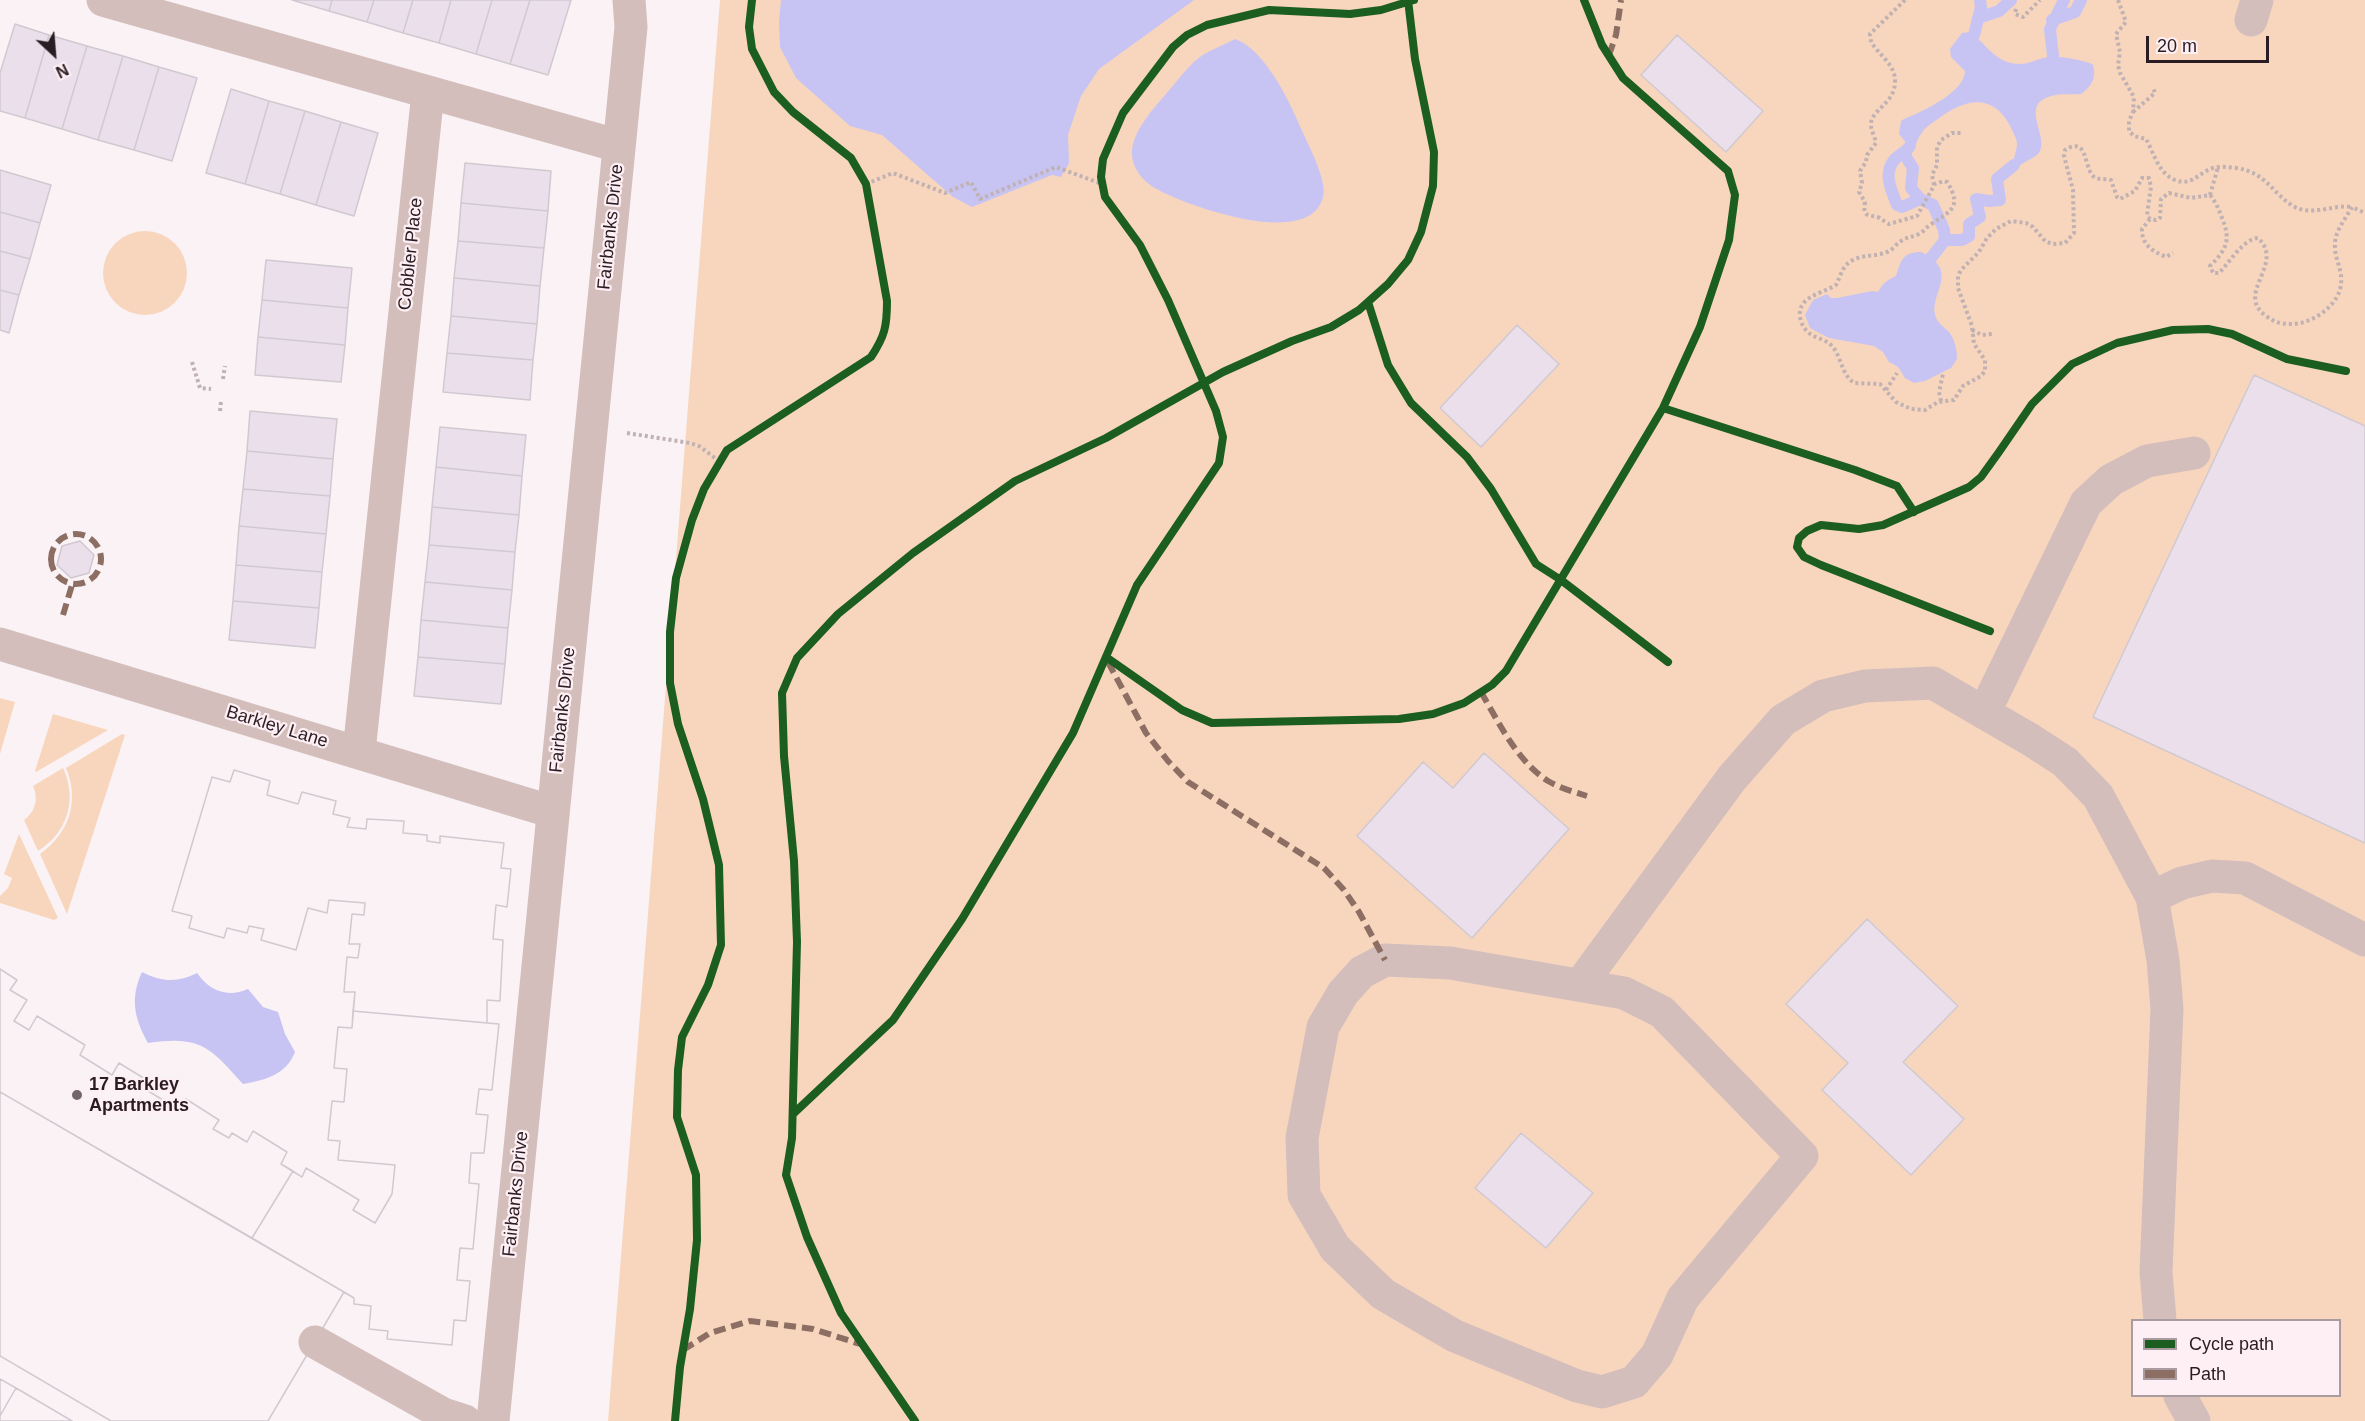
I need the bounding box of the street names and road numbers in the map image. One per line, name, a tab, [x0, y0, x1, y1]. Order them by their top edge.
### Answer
street label: Fairbanks Drive	[594, 163, 628, 291]
street label: Cobbler Place	[394, 197, 428, 311]
street label: Fairbanks Drive	[546, 646, 580, 774]
street label: Barkley Lane	[224, 701, 330, 753]
street label: Fairbanks Drive	[499, 1130, 533, 1258]

